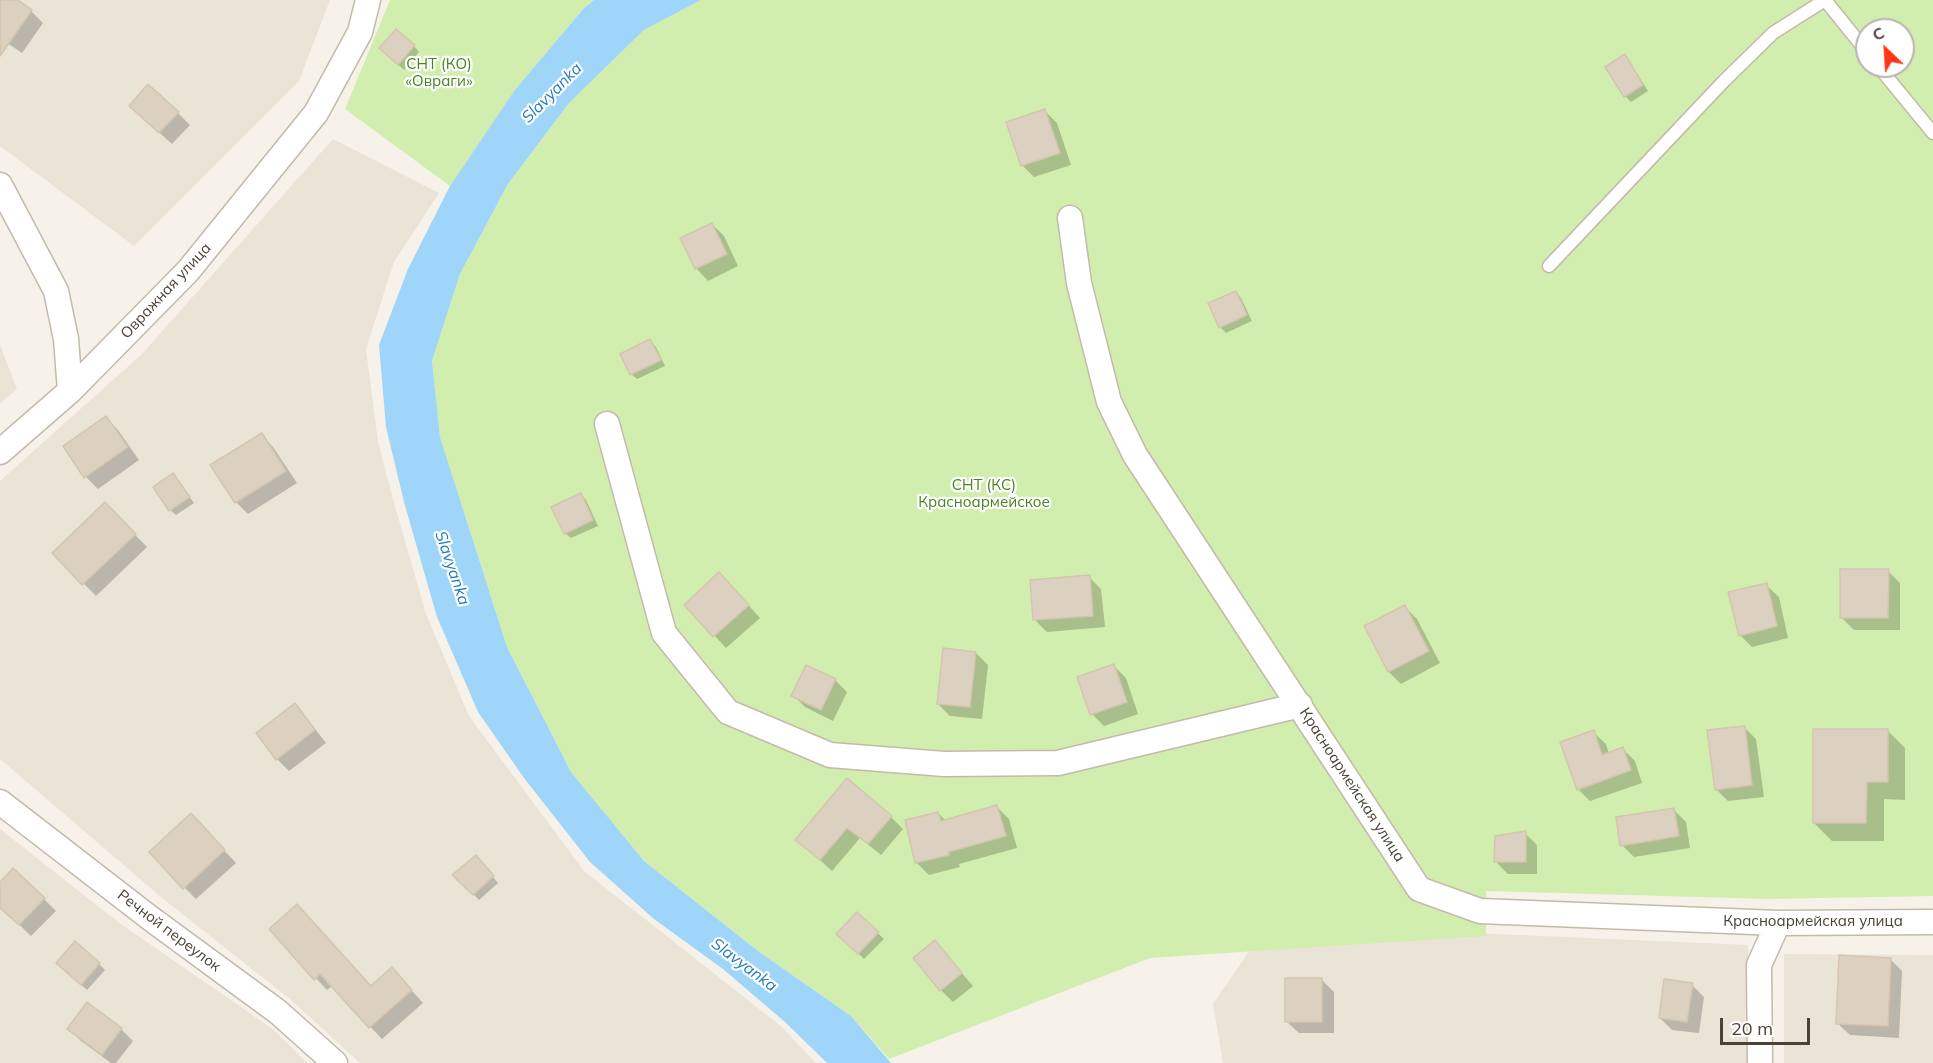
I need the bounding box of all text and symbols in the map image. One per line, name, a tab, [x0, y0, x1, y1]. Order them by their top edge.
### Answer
north arrow	[1855, 18, 1915, 78]
text: С	[1869, 22, 1887, 45]
park label: СНТ (КО) «Овраги»	[405, 55, 473, 90]
water label: Slavyanka	[518, 59, 586, 127]
street label: Овражная улица	[117, 239, 215, 343]
park label: СНТ (КС) Красноармейское	[918, 476, 1050, 511]
water label: Slavyanka	[430, 528, 474, 608]
street label: Красноармейская улица	[1296, 705, 1408, 865]
street label: Речной переулок	[114, 886, 224, 976]
street label: Красноармейская улица	[1723, 912, 1903, 930]
water label: Slavyanka	[707, 934, 781, 996]
scale bar	[1723, 1006, 1813, 1044]
text: 20 m	[1731, 1017, 1773, 1040]

